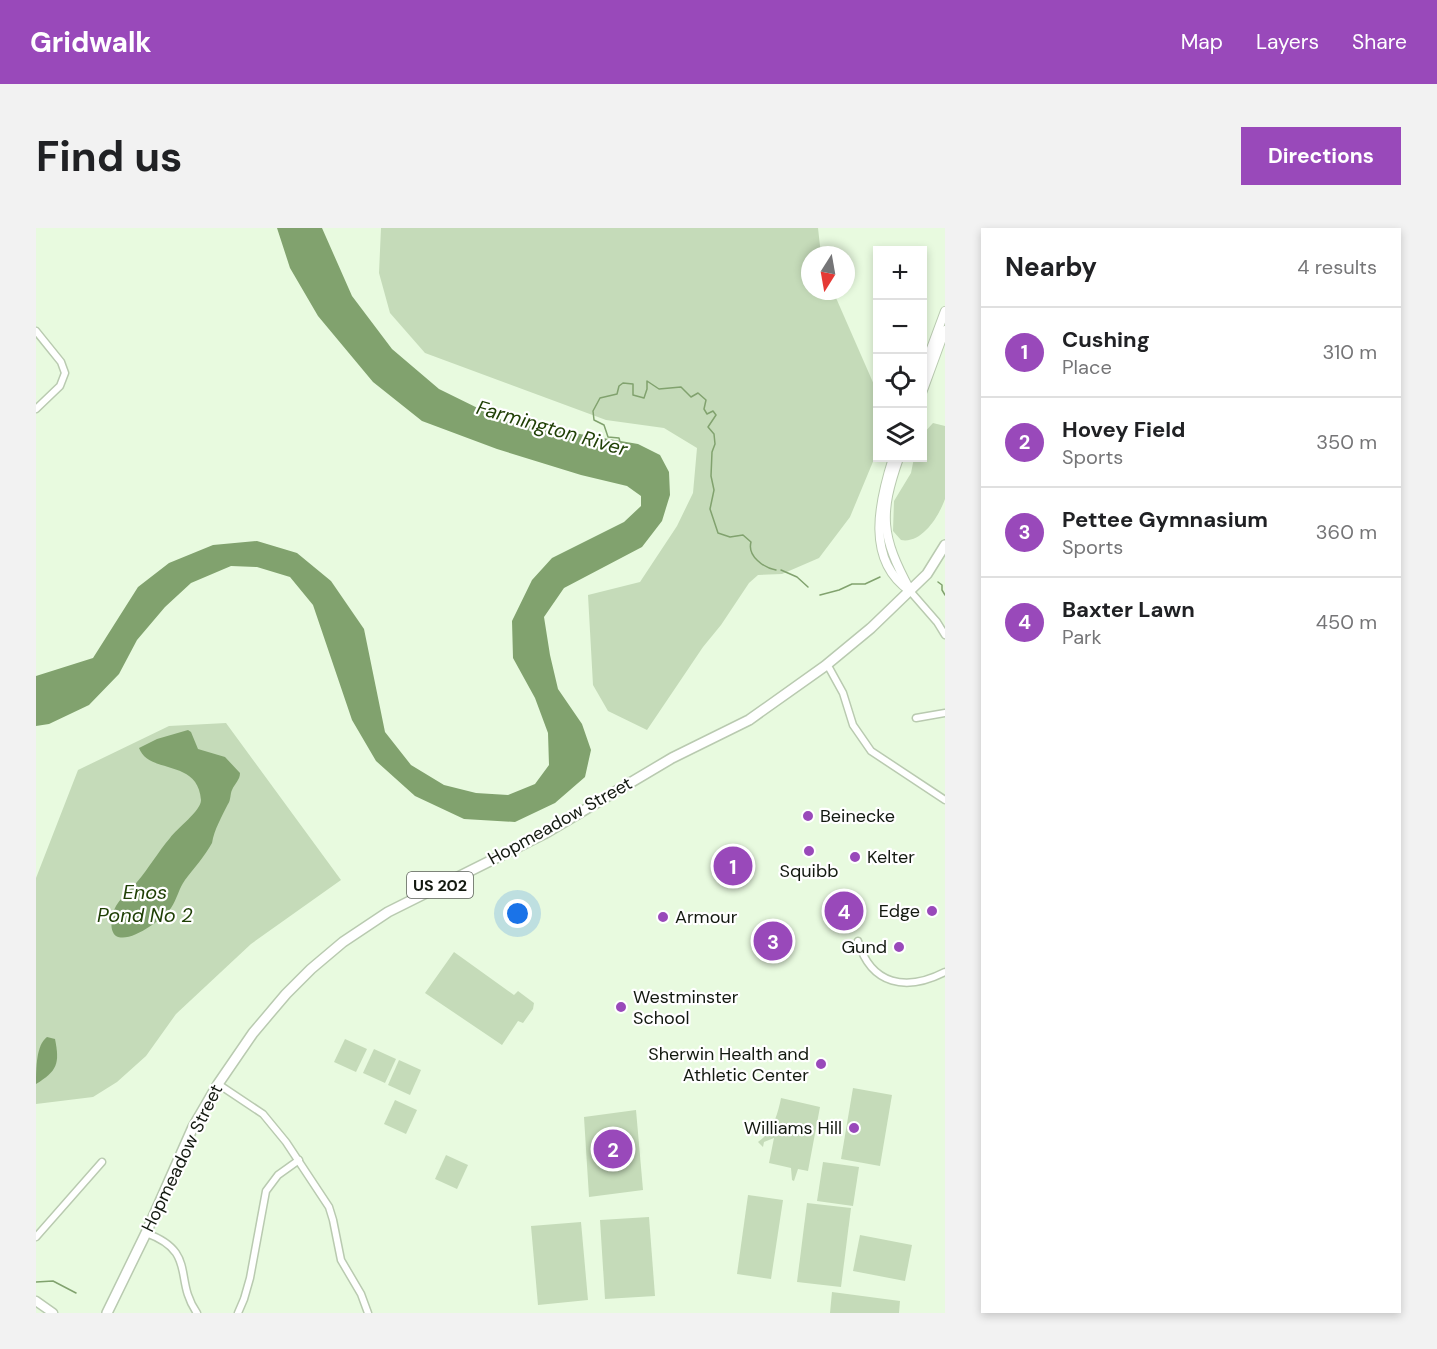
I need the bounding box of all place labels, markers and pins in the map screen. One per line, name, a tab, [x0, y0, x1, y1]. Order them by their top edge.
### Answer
place label: Beinecke	[820, 804, 895, 828]
marker: Beinecke	[801, 809, 815, 823]
pin: 1	[714, 844, 752, 888]
marker: Squibb	[802, 844, 816, 858]
place label: Kelter	[867, 845, 915, 869]
marker: Kelter	[848, 850, 862, 864]
place label: Squibb	[780, 859, 838, 883]
pin: 4	[824, 888, 864, 934]
place label: Edge	[879, 899, 920, 923]
marker: Edge	[925, 904, 939, 918]
place label: Armour	[675, 905, 738, 929]
marker: Armour	[656, 910, 670, 924]
pin: 3	[754, 918, 792, 964]
place label: Gund	[841, 935, 887, 959]
marker: Gund	[892, 940, 906, 954]
place label: Westminster School	[633, 985, 739, 1030]
marker: Westminster School	[614, 1000, 628, 1014]
place label: Sherwin Health and Athletic Center	[648, 1042, 809, 1087]
marker: Sherwin Health and Athletic Center	[814, 1057, 828, 1071]
place label: Williams Hill	[744, 1116, 842, 1140]
marker: Williams Hill	[847, 1121, 861, 1135]
pin: 2	[594, 1126, 632, 1172]

